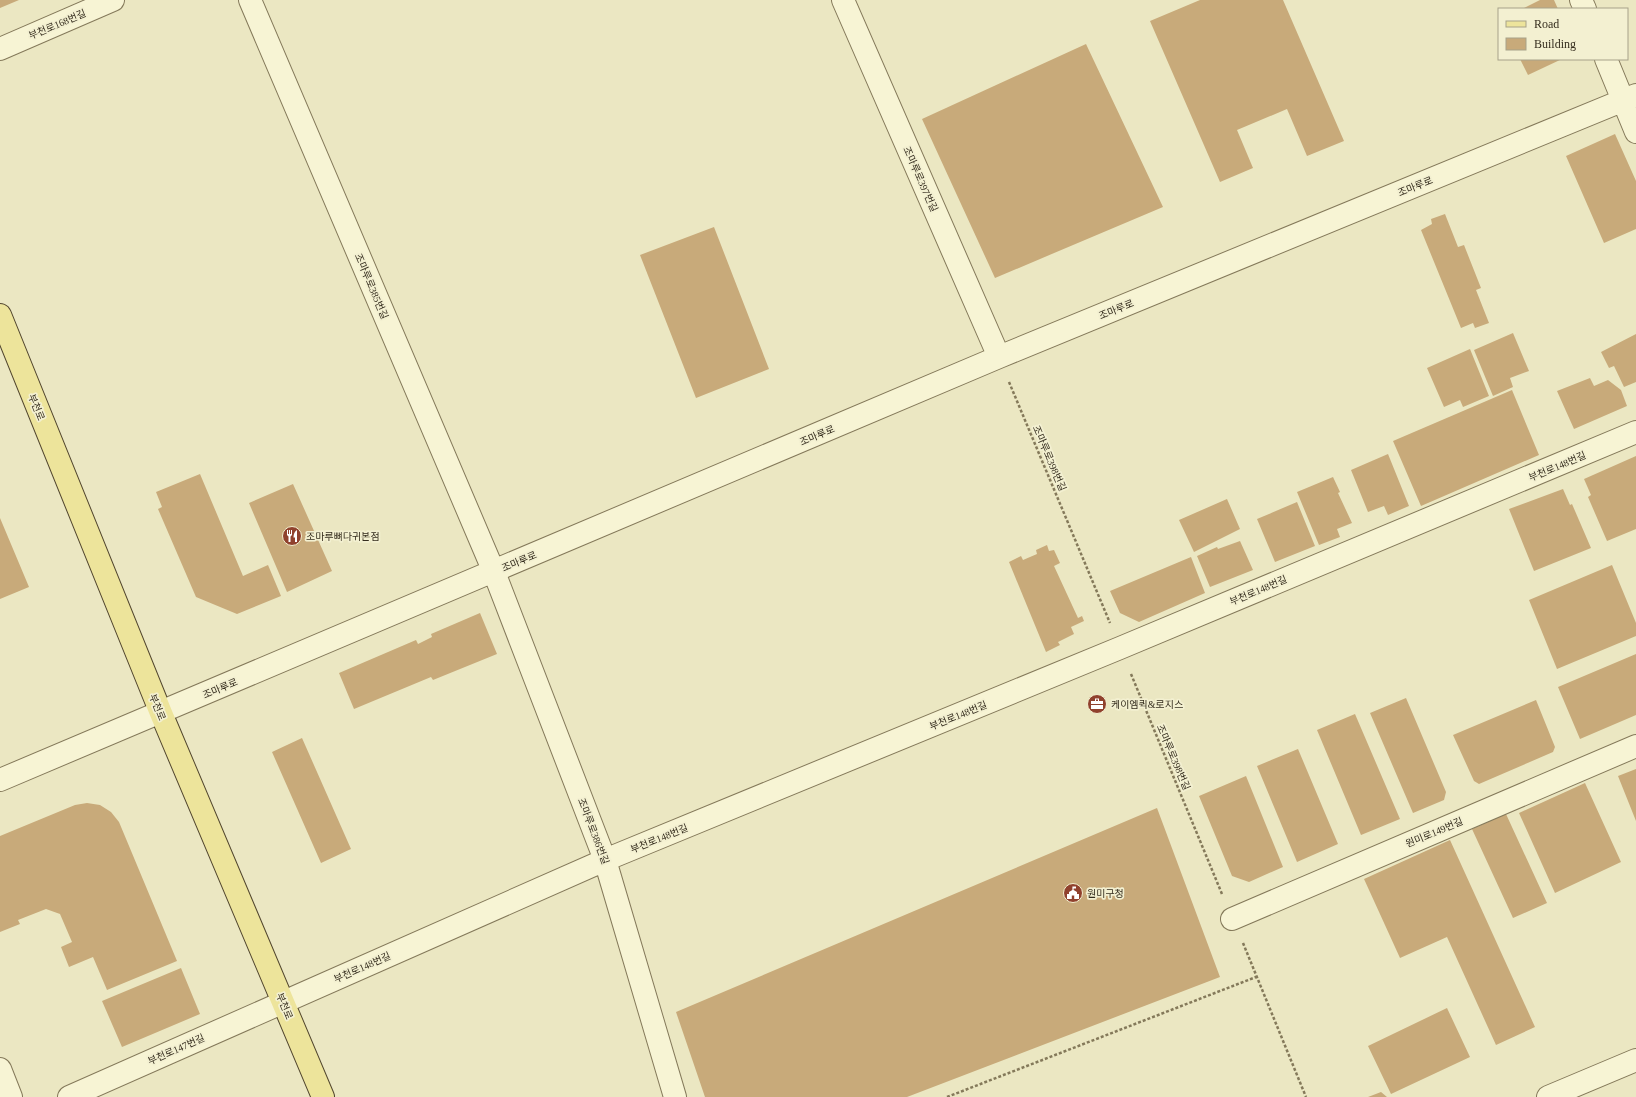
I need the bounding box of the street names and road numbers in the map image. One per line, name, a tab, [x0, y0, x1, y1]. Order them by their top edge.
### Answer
street label: 부천로168번길	[27, 7, 87, 41]
street label: 조마루로397번길	[901, 145, 940, 214]
street label: 조마루로	[1396, 174, 1434, 198]
street label: 조마루로385번길	[353, 252, 390, 321]
street label: 조마루로	[1097, 297, 1135, 321]
street label: 부천로	[26, 392, 47, 422]
street label: 조마루로	[798, 423, 836, 448]
street label: 조마루로398번길	[1031, 424, 1068, 493]
street label: 부천로148번길	[1527, 449, 1587, 483]
street label: 조마루로	[500, 549, 538, 574]
street label: 부천로148번길	[1228, 573, 1288, 607]
street label: 조마루로	[201, 676, 239, 701]
street label: 부천로	[147, 692, 168, 722]
street label: 부천로148번길	[928, 699, 989, 732]
street label: 조마루로398번길	[1155, 723, 1192, 792]
street label: 조마루로386번길	[576, 796, 611, 866]
street label: 원미로149번길	[1404, 815, 1464, 849]
street label: 부천로148번길	[629, 822, 690, 855]
street label: 부천로148번길	[332, 950, 392, 985]
street label: 부천로	[274, 991, 295, 1021]
street label: 부천로147번길	[146, 1032, 206, 1067]

